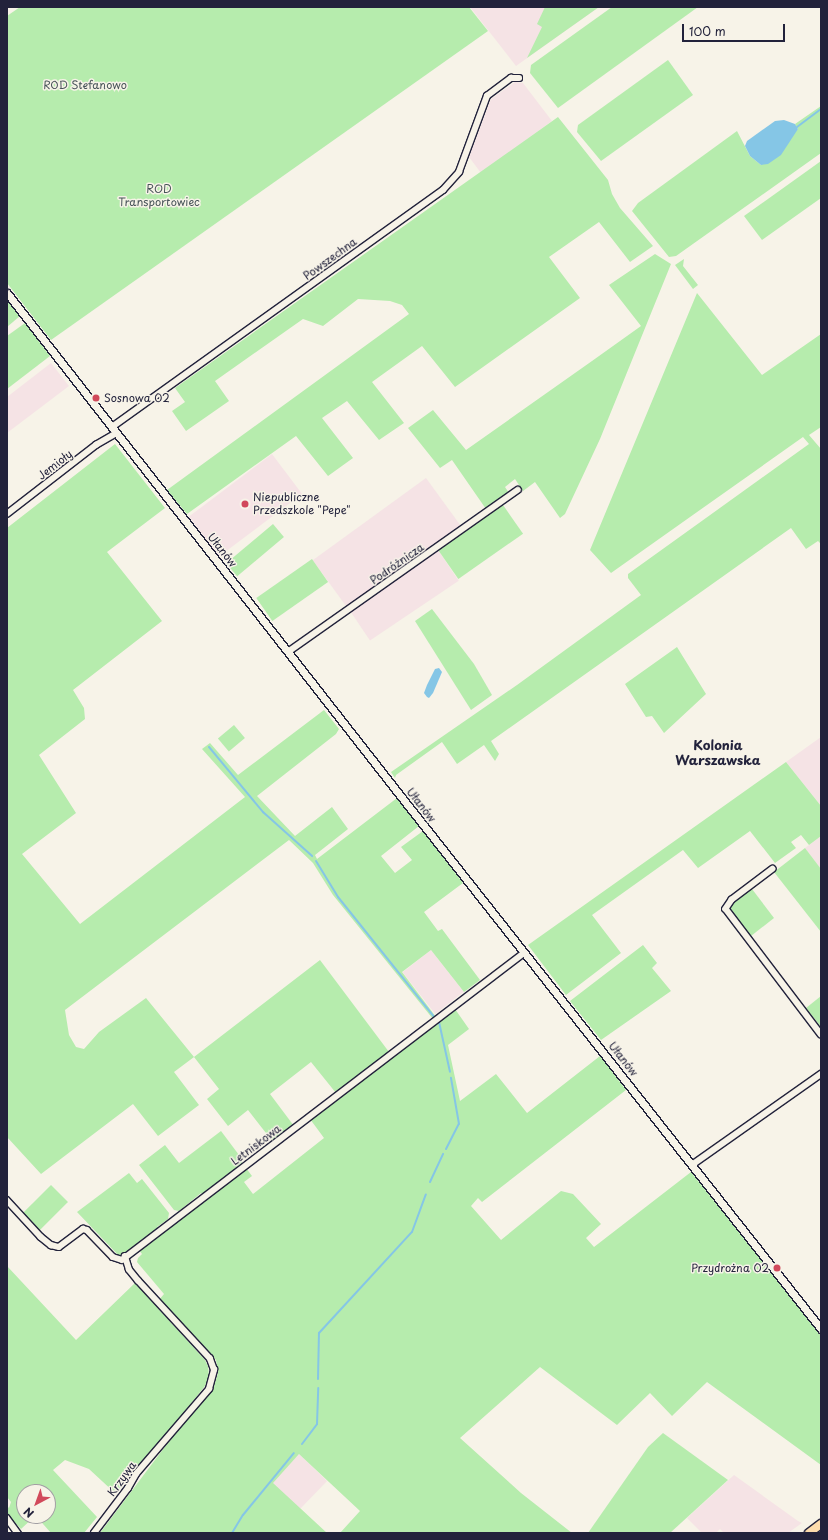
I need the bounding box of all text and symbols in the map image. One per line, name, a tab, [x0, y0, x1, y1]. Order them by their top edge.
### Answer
scale bar	[684, 16, 787, 42]
text: 100 m	[689, 22, 726, 40]
park label: ROD Stefanowo	[43, 78, 127, 92]
park label: ROD Transportowiec	[118, 183, 200, 209]
street label: Powszechna	[301, 235, 359, 283]
place label: Sosnowa 02	[104, 391, 169, 405]
marker: Sosnowa 02	[91, 393, 101, 403]
street label: Jemioły	[35, 447, 75, 483]
place label: Niepubliczne Przedszkole "Pepe"	[253, 491, 351, 517]
marker: Niepubliczne Przedszkole "Pepe"	[240, 499, 250, 509]
street label: Ułanów	[205, 530, 239, 570]
street label: Podróżnicza	[368, 541, 426, 587]
district label: Kolonia Warszawska	[675, 738, 761, 769]
street label: Ułanów	[404, 785, 438, 825]
street label: Ułanów	[606, 1039, 640, 1079]
street label: Letniskowa	[229, 1122, 283, 1168]
place label: Przydrożna 02	[691, 1261, 769, 1275]
marker: Przydrożna 02	[772, 1263, 782, 1273]
street label: Krzywa	[105, 1459, 139, 1499]
north arrow	[16, 1484, 56, 1524]
text: N	[20, 1503, 37, 1522]

